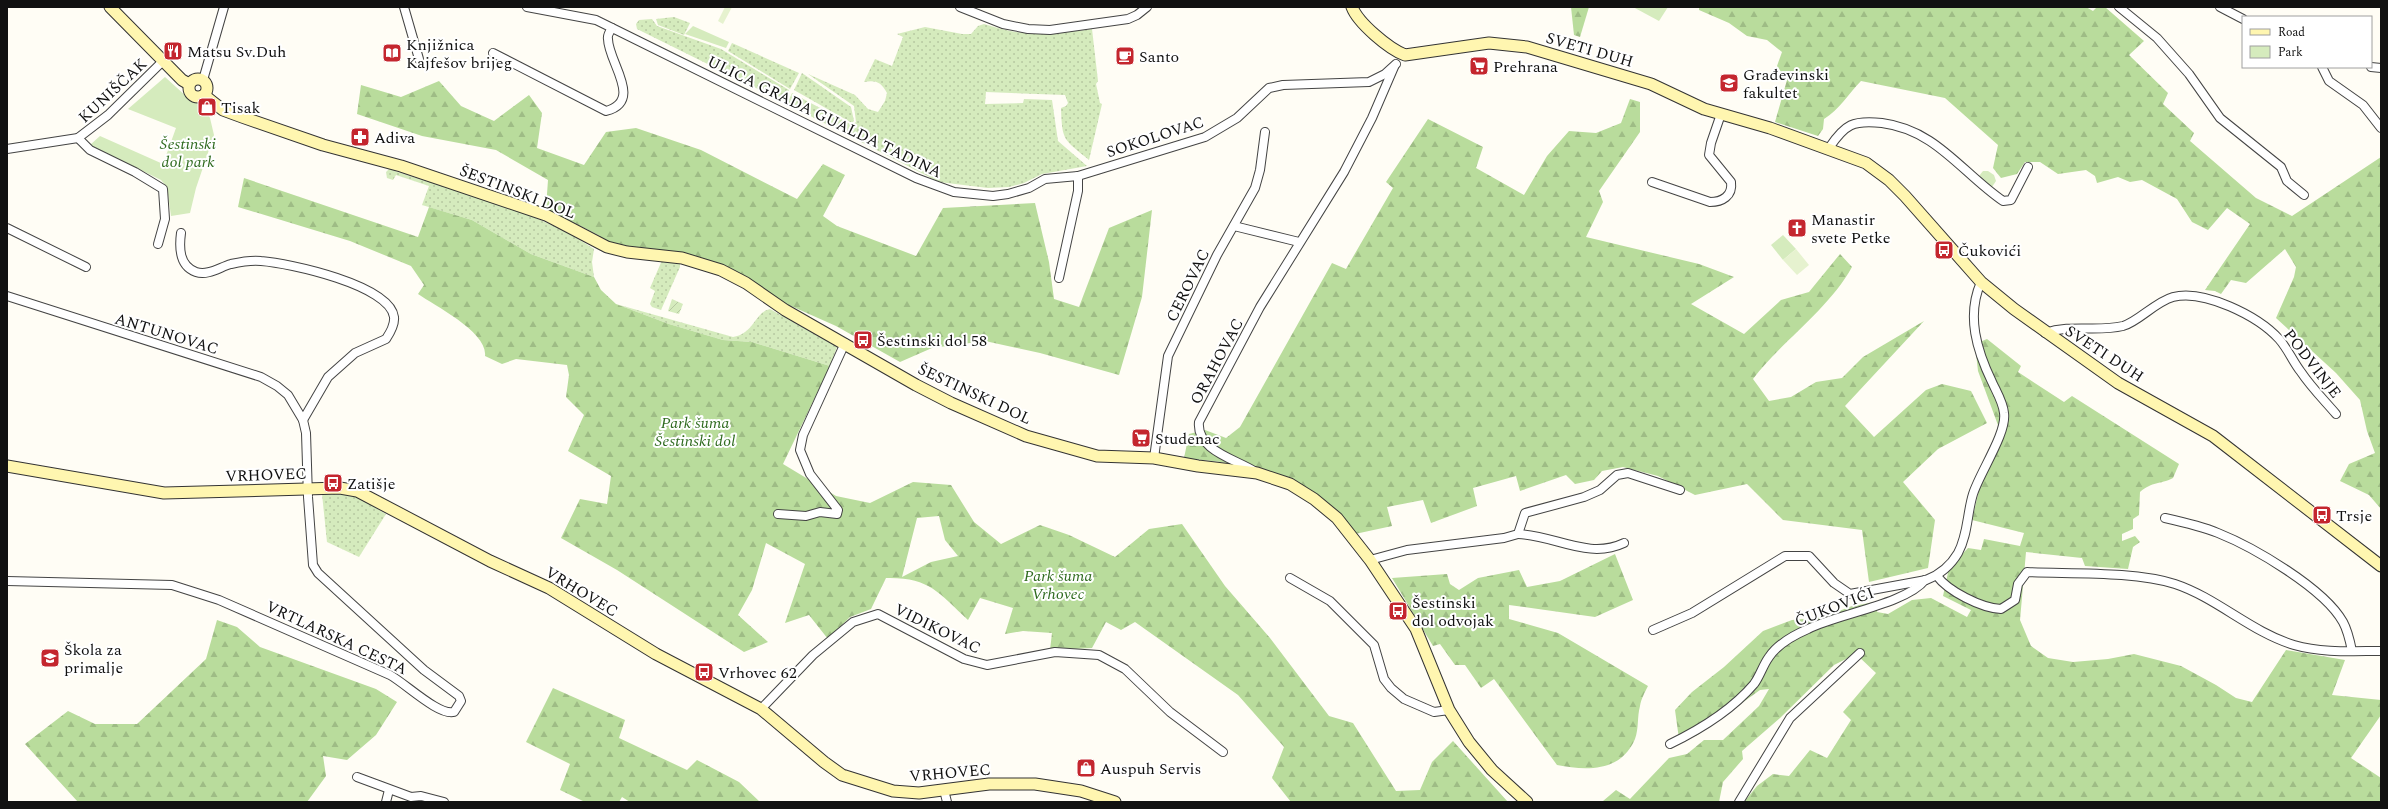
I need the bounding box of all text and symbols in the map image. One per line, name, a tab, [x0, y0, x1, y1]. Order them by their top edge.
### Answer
legend	[2242, 16, 2372, 68]
text: Road	[2278, 23, 2305, 42]
street label: SVETI DUH	[1543, 26, 1636, 74]
place label: Knjižnica Kajfešov brijeg	[406, 33, 512, 75]
restaurant icon: Matsu Sv.Duh	[162, 40, 184, 62]
place label: Matsu Sv.Duh	[187, 40, 286, 64]
library icon: Knjižnica Kajfešov brijeg	[381, 42, 403, 64]
text: Park	[2278, 43, 2303, 62]
cafe icon: Santo	[1114, 45, 1136, 67]
place label: Santo	[1139, 45, 1179, 69]
street label: ULICA GRADA GUALDA TADINA	[703, 49, 946, 184]
street label: KUNIŠČAK	[73, 52, 153, 129]
supermarket icon: Prehrana	[1468, 55, 1490, 77]
place label: Prehrana	[1493, 55, 1558, 79]
place label: Građevinski fakultet	[1743, 63, 1829, 105]
school or university icon: Građevinski fakultet	[1718, 72, 1740, 94]
shop icon: Tisak	[196, 96, 218, 118]
place label: Tisak	[221, 96, 260, 120]
street label: SOKOLOVAC	[1103, 110, 1207, 164]
pharmacy icon: Adiva	[349, 126, 371, 148]
place label: Adiva	[374, 126, 415, 150]
park label: Šestinski dol park	[160, 132, 217, 174]
street label: ŠESTINSKI DOL	[456, 159, 579, 225]
place label: Manastir svete Petke	[1811, 208, 1890, 250]
church icon: Manastir svete Petke	[1786, 217, 1808, 239]
bus stop icon: Čukovići	[1933, 239, 1955, 261]
place label: Čukovići	[1958, 239, 2021, 263]
street label: CEROVAC	[1160, 245, 1216, 326]
street label: ANTUNOVAC	[112, 307, 222, 361]
street label: ORAHOVAC	[1184, 314, 1250, 409]
street label: SVETI DUH	[2060, 319, 2149, 388]
street label: PODVINJE	[2277, 324, 2347, 403]
bus stop icon: Šestinski dol 58	[852, 329, 874, 351]
place label: Šestinski dol 58	[877, 329, 987, 353]
street label: ŠESTINSKI DOL	[914, 357, 1035, 431]
park label: Park šuma Šestinski dol	[655, 411, 735, 453]
supermarket icon: Studenac	[1130, 427, 1152, 449]
place label: Studenac	[1155, 427, 1220, 451]
street label: VRHOVEC	[225, 462, 307, 488]
bus stop icon: Zatišje	[322, 472, 344, 494]
place label: Zatišje	[347, 472, 396, 496]
bus stop icon: Trsje	[2311, 504, 2333, 526]
place label: Trsje	[2336, 504, 2372, 528]
street label: VRHOVEC	[540, 561, 623, 623]
park label: Park šuma Vrhovec	[1024, 564, 1092, 606]
street label: ČUKOVIĆI	[1791, 581, 1878, 633]
place label: Šestinski dol odvojak	[1412, 591, 1494, 633]
street label: VRTLARSKA CESTA	[262, 595, 411, 681]
street label: VIDIKOVAC	[890, 598, 985, 660]
bus stop icon: Šestinski dol odvojak	[1387, 600, 1409, 622]
place label: Škola za primalje	[64, 638, 123, 680]
school or university icon: Škola za primalje	[39, 647, 61, 669]
bus stop icon: Vrhovec 62	[693, 661, 715, 683]
place label: Vrhovec 62	[718, 661, 797, 685]
street label: VRHOVEC	[908, 757, 992, 789]
shop icon: Auspuh Servis	[1075, 757, 1097, 779]
place label: Auspuh Servis	[1100, 757, 1201, 781]

